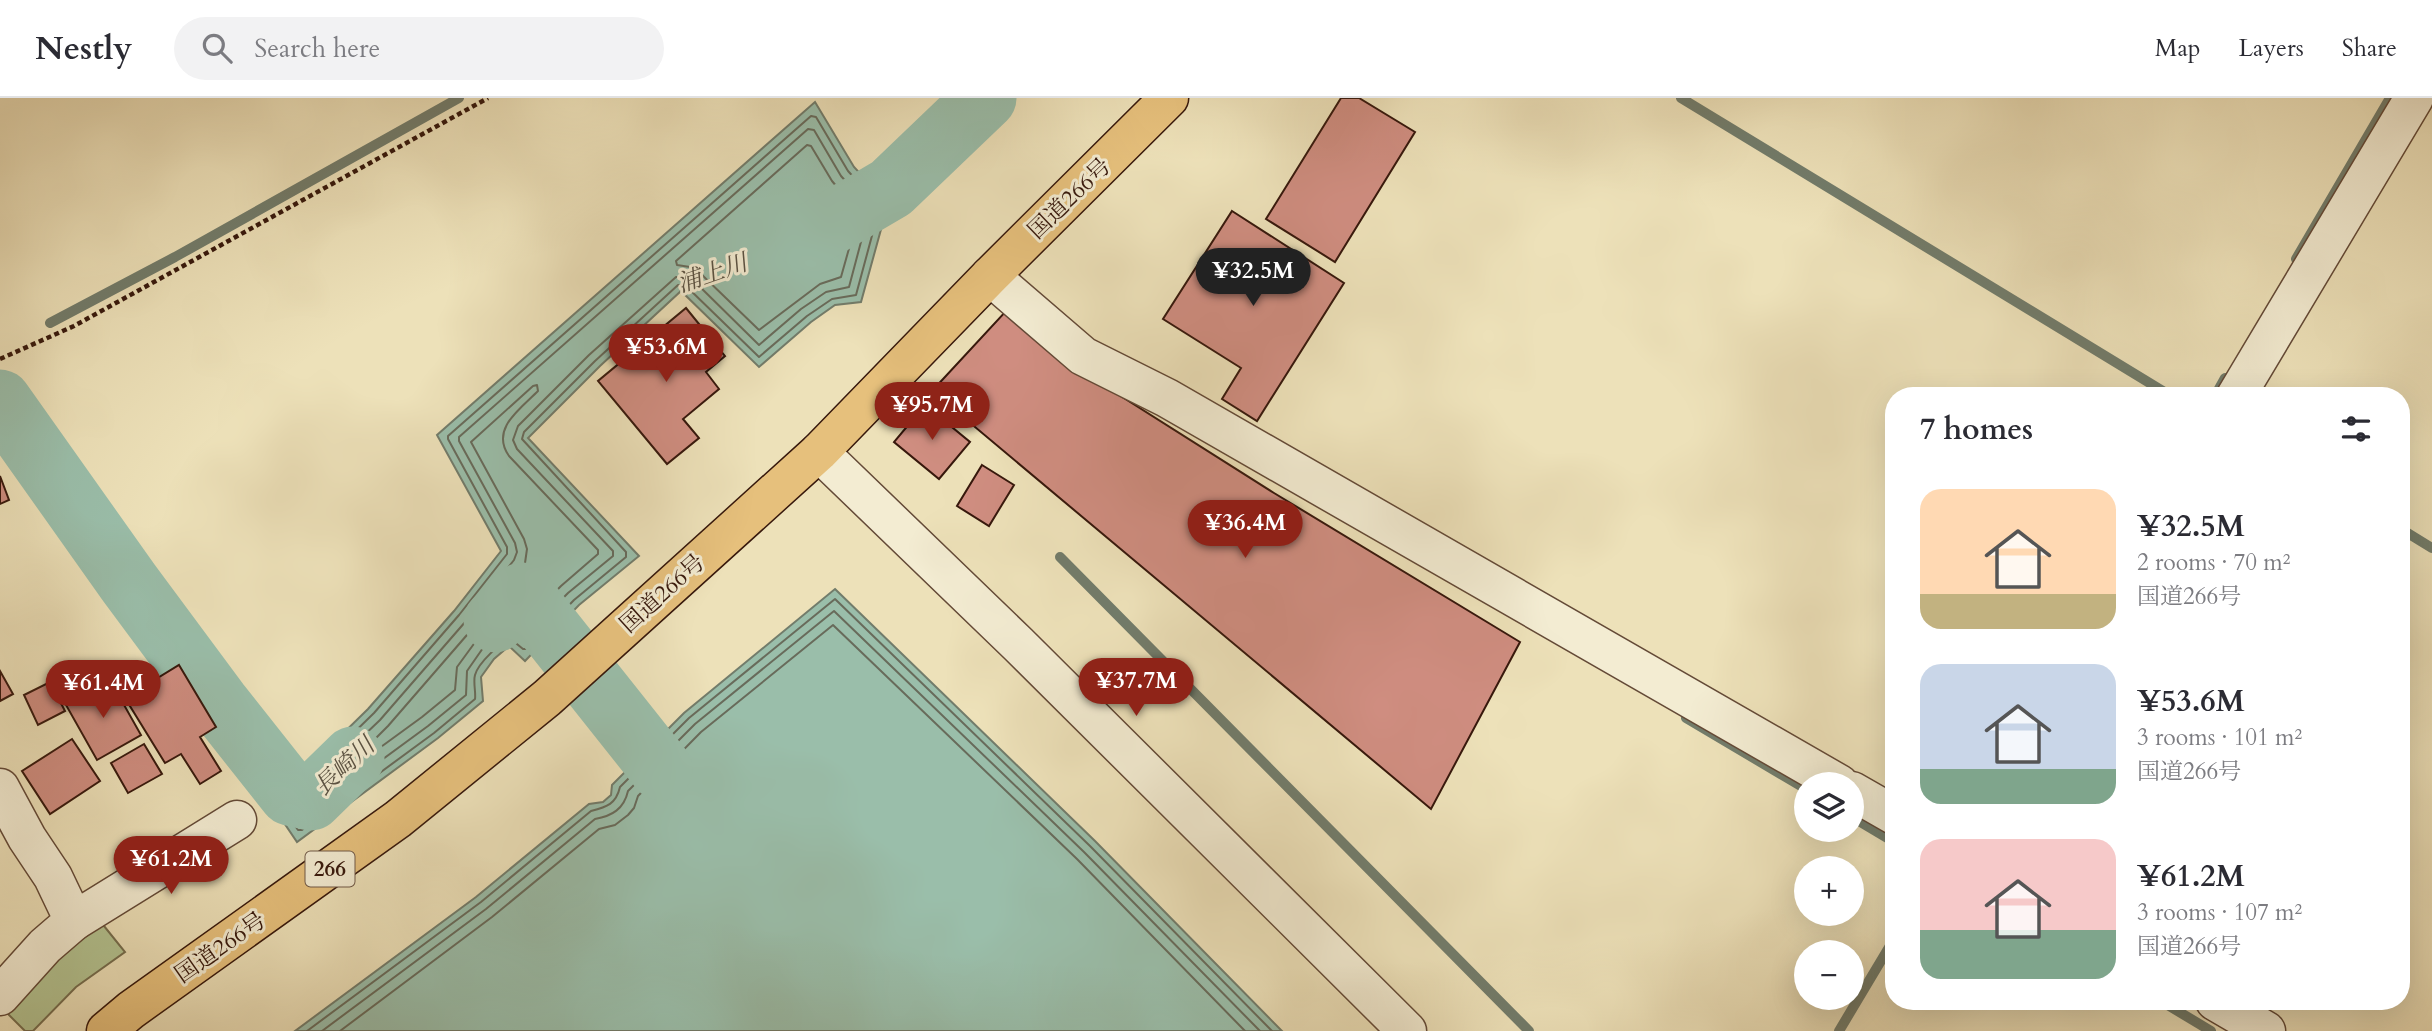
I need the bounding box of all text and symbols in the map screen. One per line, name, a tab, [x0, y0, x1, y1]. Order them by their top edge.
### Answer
search box	[174, 17, 664, 80]
text: Nestly	[35, 26, 132, 71]
icon: search	[198, 29, 236, 67]
text: Search here	[254, 31, 380, 66]
text: Map	[2155, 32, 2201, 65]
text: Layers	[2239, 32, 2304, 65]
text: Share	[2342, 32, 2397, 65]
street label: 国道266号	[1021, 151, 1118, 246]
water label: 浦上川	[673, 245, 754, 301]
pin: ¥32.5M	[1196, 248, 1310, 308]
text: ¥32.5M	[1212, 255, 1294, 286]
pin: ¥53.6M	[609, 324, 723, 384]
text: ¥53.6M	[625, 331, 707, 362]
pin: ¥95.7M	[875, 382, 989, 442]
text: ¥95.7M	[891, 389, 973, 420]
text: 7 homes	[1920, 409, 2033, 450]
icon: filters	[2337, 410, 2375, 448]
pin: ¥36.4M	[1188, 500, 1302, 560]
text: ¥32.5M	[2137, 506, 2245, 547]
text: ¥36.4M	[1204, 507, 1286, 538]
icon: home	[1976, 517, 2060, 601]
street label: 国道266号	[613, 547, 711, 640]
text: 2 rooms · 70 m²	[2137, 547, 2290, 578]
text: 国道266号	[2137, 581, 2241, 612]
pin: ¥37.7M	[1079, 658, 1193, 718]
pin: ¥61.4M	[46, 660, 160, 720]
text: ¥37.7M	[1095, 665, 1177, 696]
text: ¥61.4M	[62, 667, 144, 698]
text: ¥53.6M	[2137, 681, 2245, 722]
icon: home	[1976, 692, 2060, 776]
text: 3 rooms · 101 m²	[2137, 722, 2302, 753]
water label: 長崎川	[307, 728, 384, 803]
text: 国道266号	[2137, 756, 2241, 787]
map controls	[1794, 772, 1864, 1010]
button: layers	[1794, 772, 1864, 842]
pin: ¥61.2M	[114, 836, 228, 896]
text: ¥61.2M	[130, 843, 212, 874]
road number: 266	[306, 852, 354, 886]
button: +	[1794, 856, 1864, 926]
text: ¥61.2M	[2137, 856, 2245, 897]
icon: home	[1976, 867, 2060, 951]
text: 3 rooms · 107 m²	[2137, 897, 2302, 928]
street label: 国道266号	[169, 905, 272, 990]
text: 国道266号	[2137, 931, 2241, 962]
button: −	[1794, 940, 1864, 1010]

